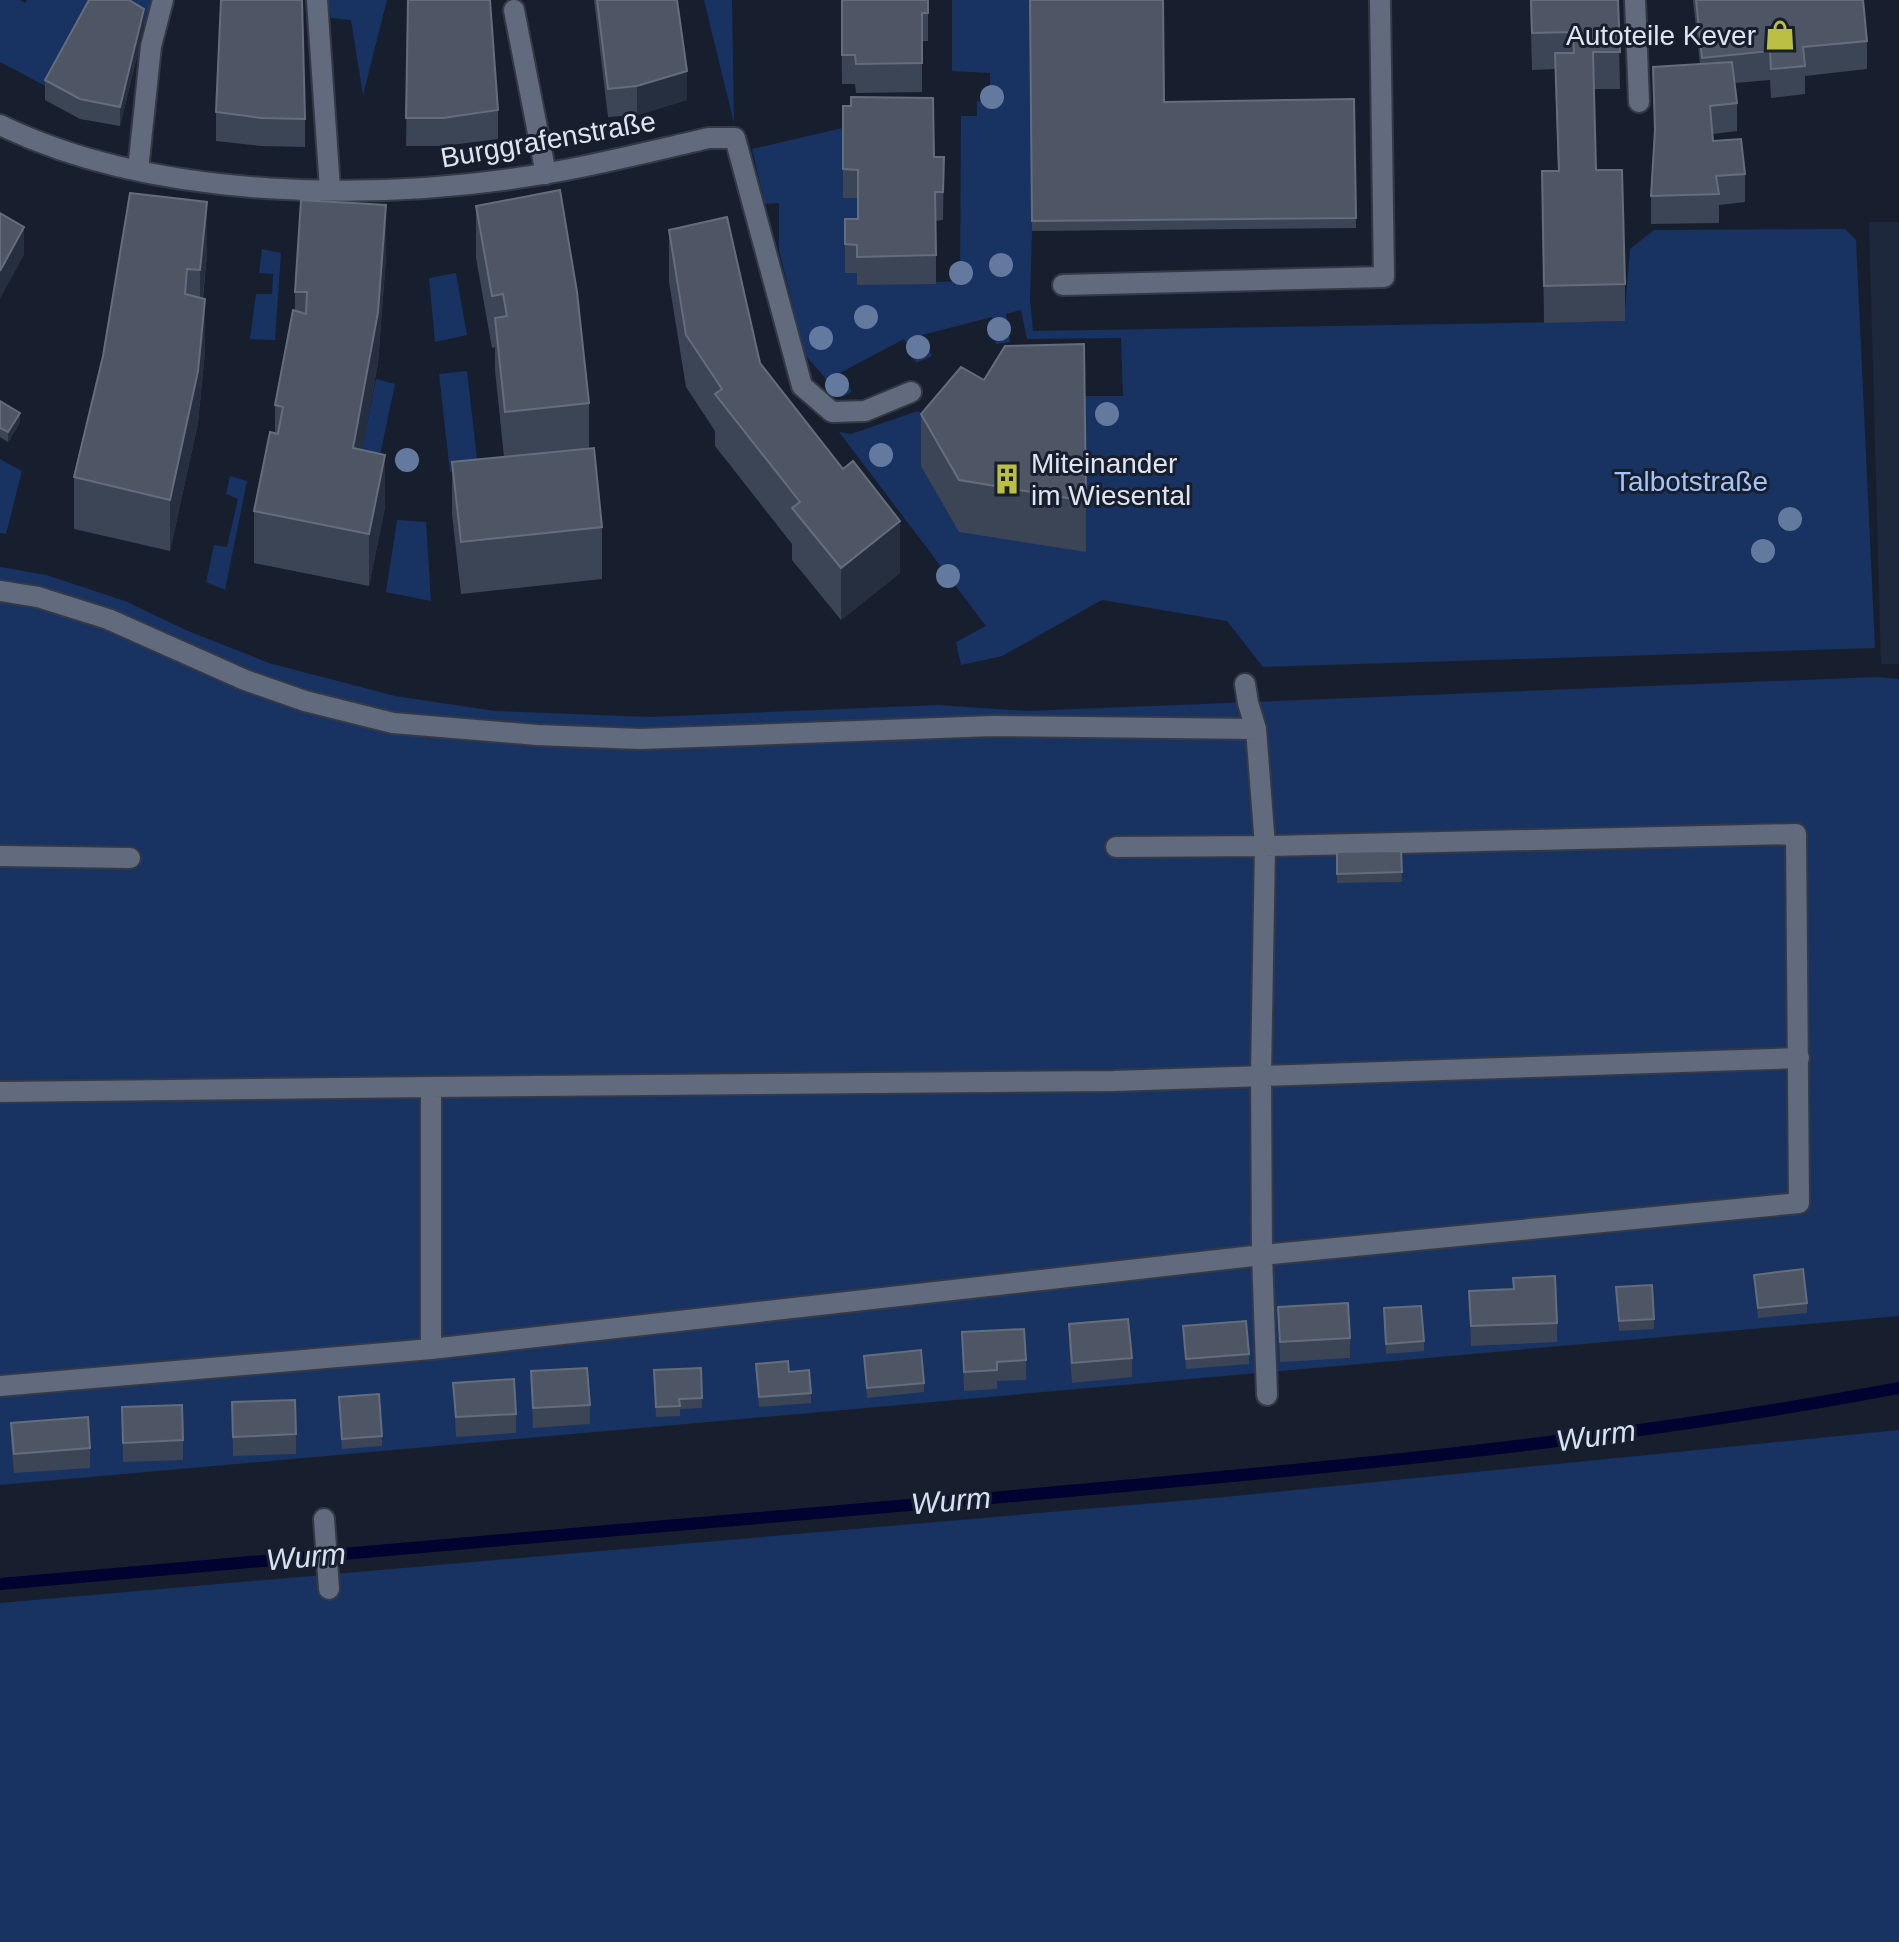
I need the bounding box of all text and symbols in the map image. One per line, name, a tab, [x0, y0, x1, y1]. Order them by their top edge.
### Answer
shop icon: Autoteile Kever	[1763, 18, 1797, 52]
place label: Autoteile Kever	[1566, 20, 1756, 51]
street label: Burggrafenstraße	[438, 105, 658, 174]
place label: Miteinander im Wiesental	[1031, 448, 1191, 511]
building icon: Miteinander im Wiesental	[990, 462, 1024, 496]
park label: Talbotstraße	[1614, 466, 1768, 497]
water label: Wurm	[1554, 1414, 1638, 1457]
water label: Wurm	[910, 1481, 992, 1520]
water label: Wurm	[265, 1537, 347, 1576]

